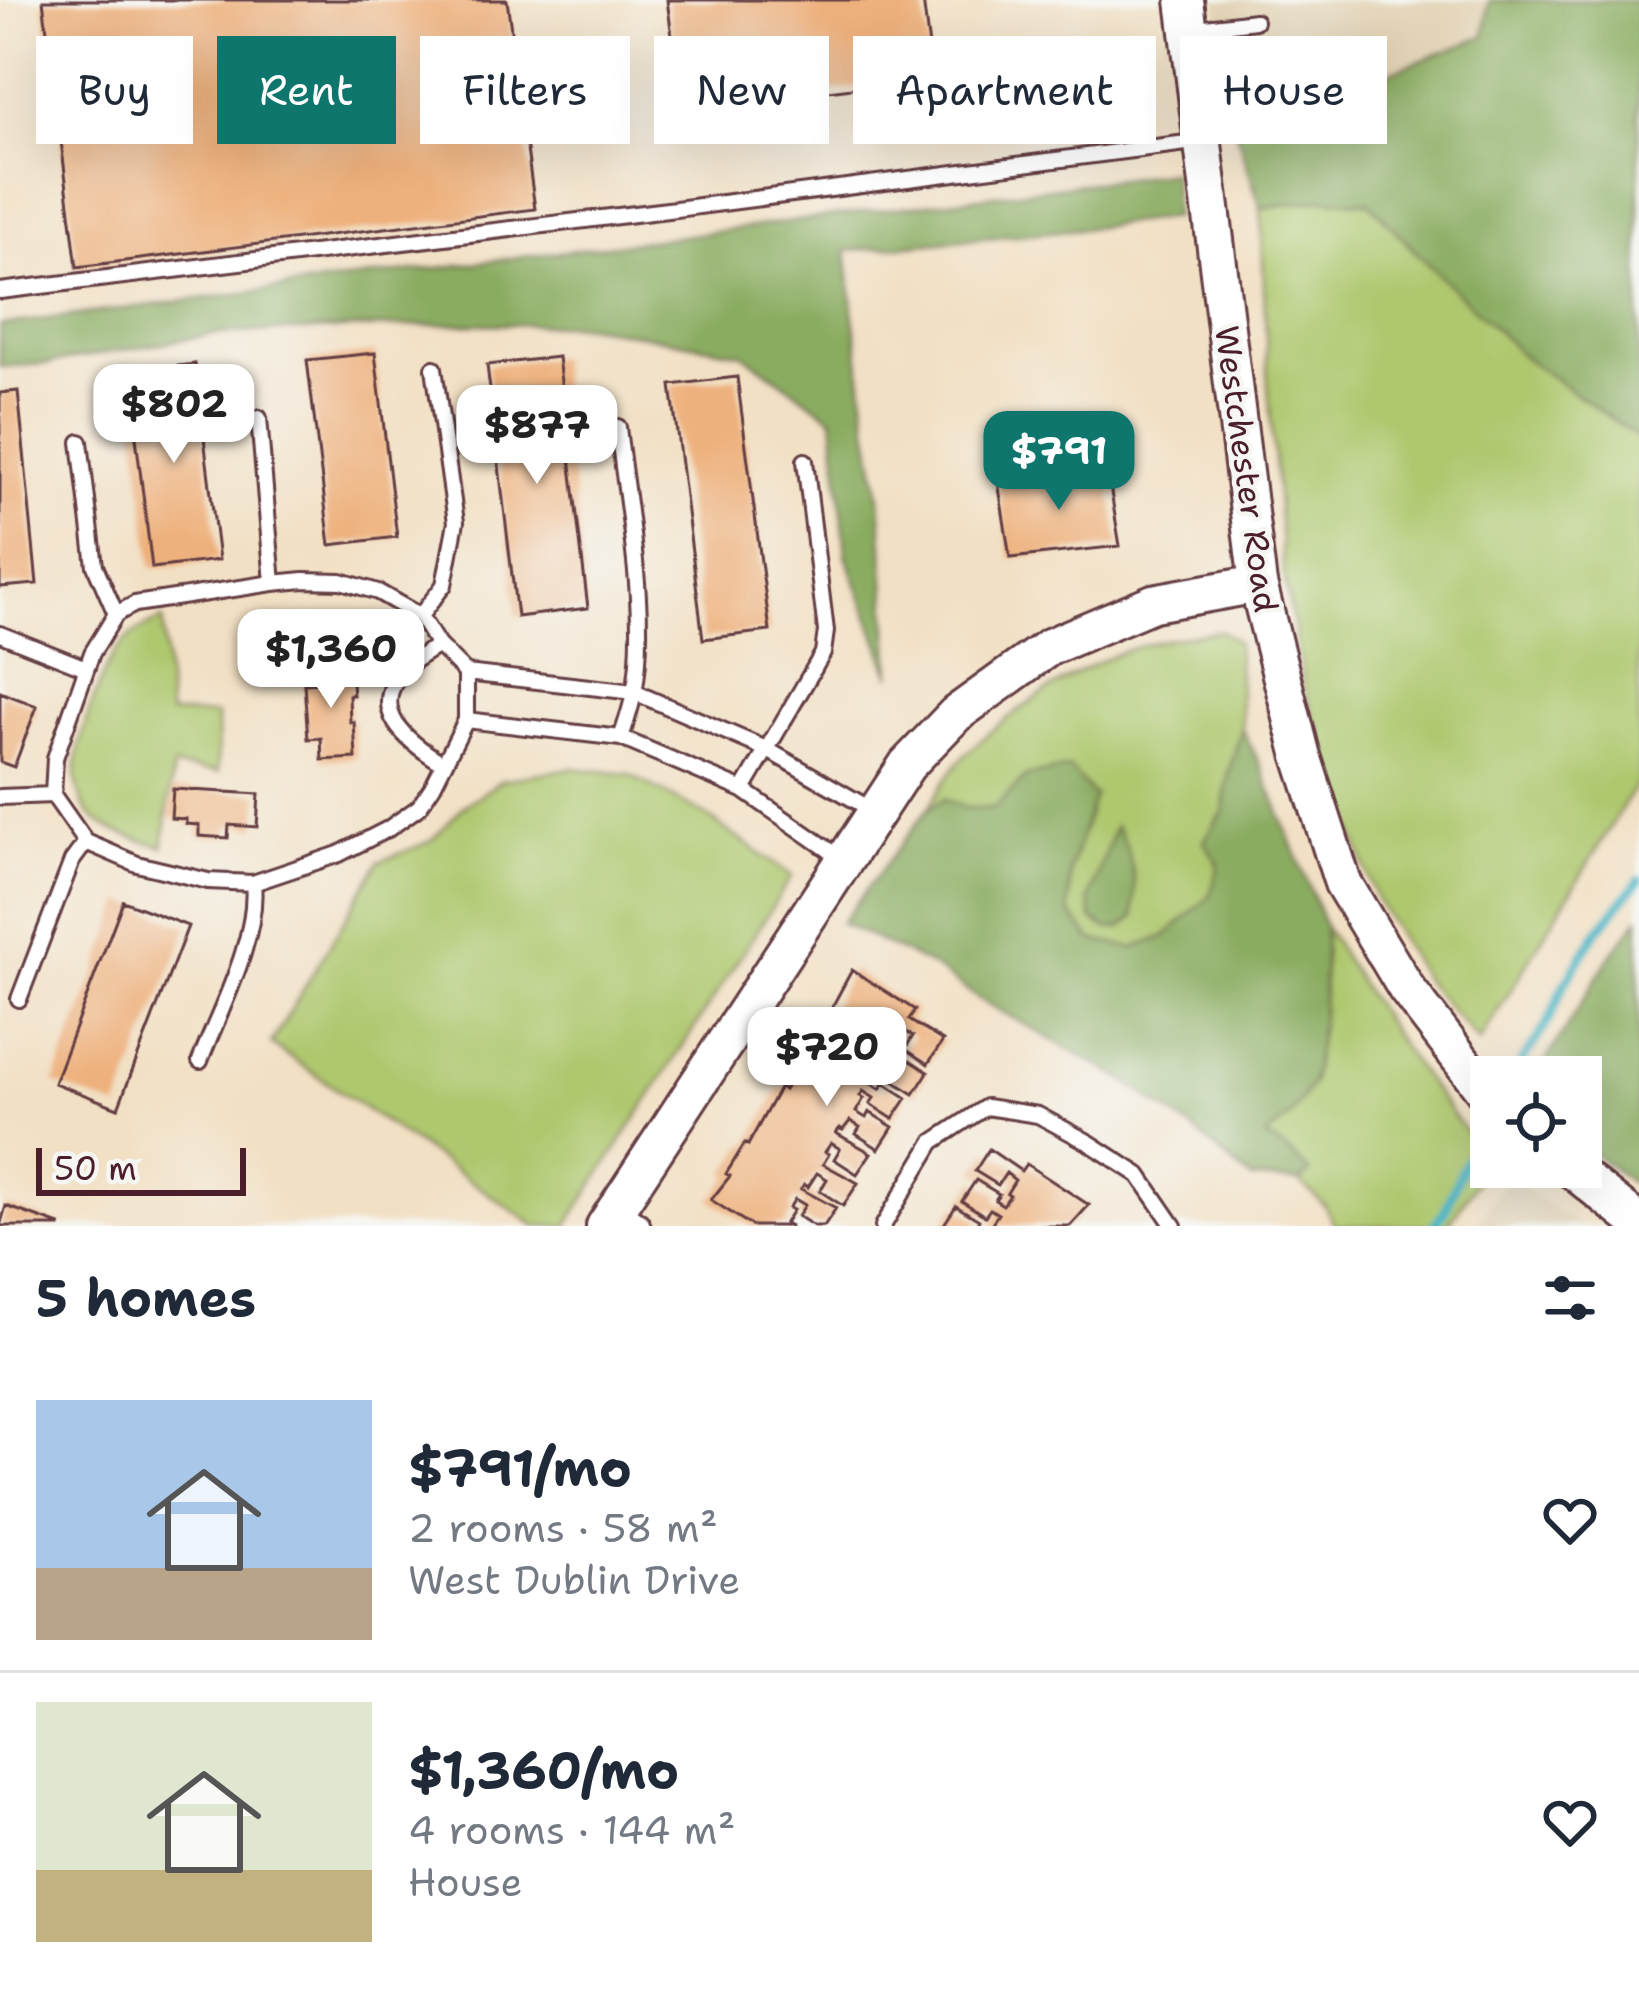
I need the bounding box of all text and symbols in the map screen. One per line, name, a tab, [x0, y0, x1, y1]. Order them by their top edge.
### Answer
chip: Buy	[36, 36, 193, 144]
chip: Rent	[217, 36, 396, 144]
chip: Filters	[420, 36, 630, 144]
chip: New	[654, 36, 829, 144]
chip: Apartment	[853, 36, 1156, 144]
chip: House	[1180, 36, 1387, 144]
street label: Westchester Road	[1204, 323, 1289, 615]
pin: $802	[103, 364, 245, 466]
text: $802	[120, 377, 228, 429]
pin: $877	[466, 385, 608, 487]
text: $877	[483, 398, 591, 450]
pin: $791	[988, 411, 1130, 513]
text: $791	[1010, 424, 1108, 476]
pin: $1,360	[233, 609, 429, 711]
text: $1,360	[264, 622, 398, 674]
pin: $720	[756, 1007, 898, 1109]
text: $720	[774, 1020, 880, 1072]
map controls	[1470, 1056, 1602, 1188]
button: locate	[1470, 1056, 1602, 1188]
scale bar	[36, 1142, 246, 1195]
text: 50 m	[54, 1146, 137, 1191]
text: 5 homes	[36, 1264, 256, 1332]
icon: filters	[1537, 1265, 1603, 1331]
text: $791/mo	[408, 1434, 632, 1502]
icon: home	[132, 1448, 276, 1592]
icon: heart	[1537, 1487, 1603, 1553]
text: 2 rooms · 58 m²	[408, 1502, 718, 1554]
text: West Dublin Drive	[408, 1554, 740, 1606]
text: $1,360/mo	[408, 1736, 679, 1804]
icon: home	[132, 1750, 276, 1894]
icon: heart	[1537, 1789, 1603, 1855]
text: 4 rooms · 144 m²	[408, 1804, 735, 1856]
text: House	[408, 1856, 523, 1908]

